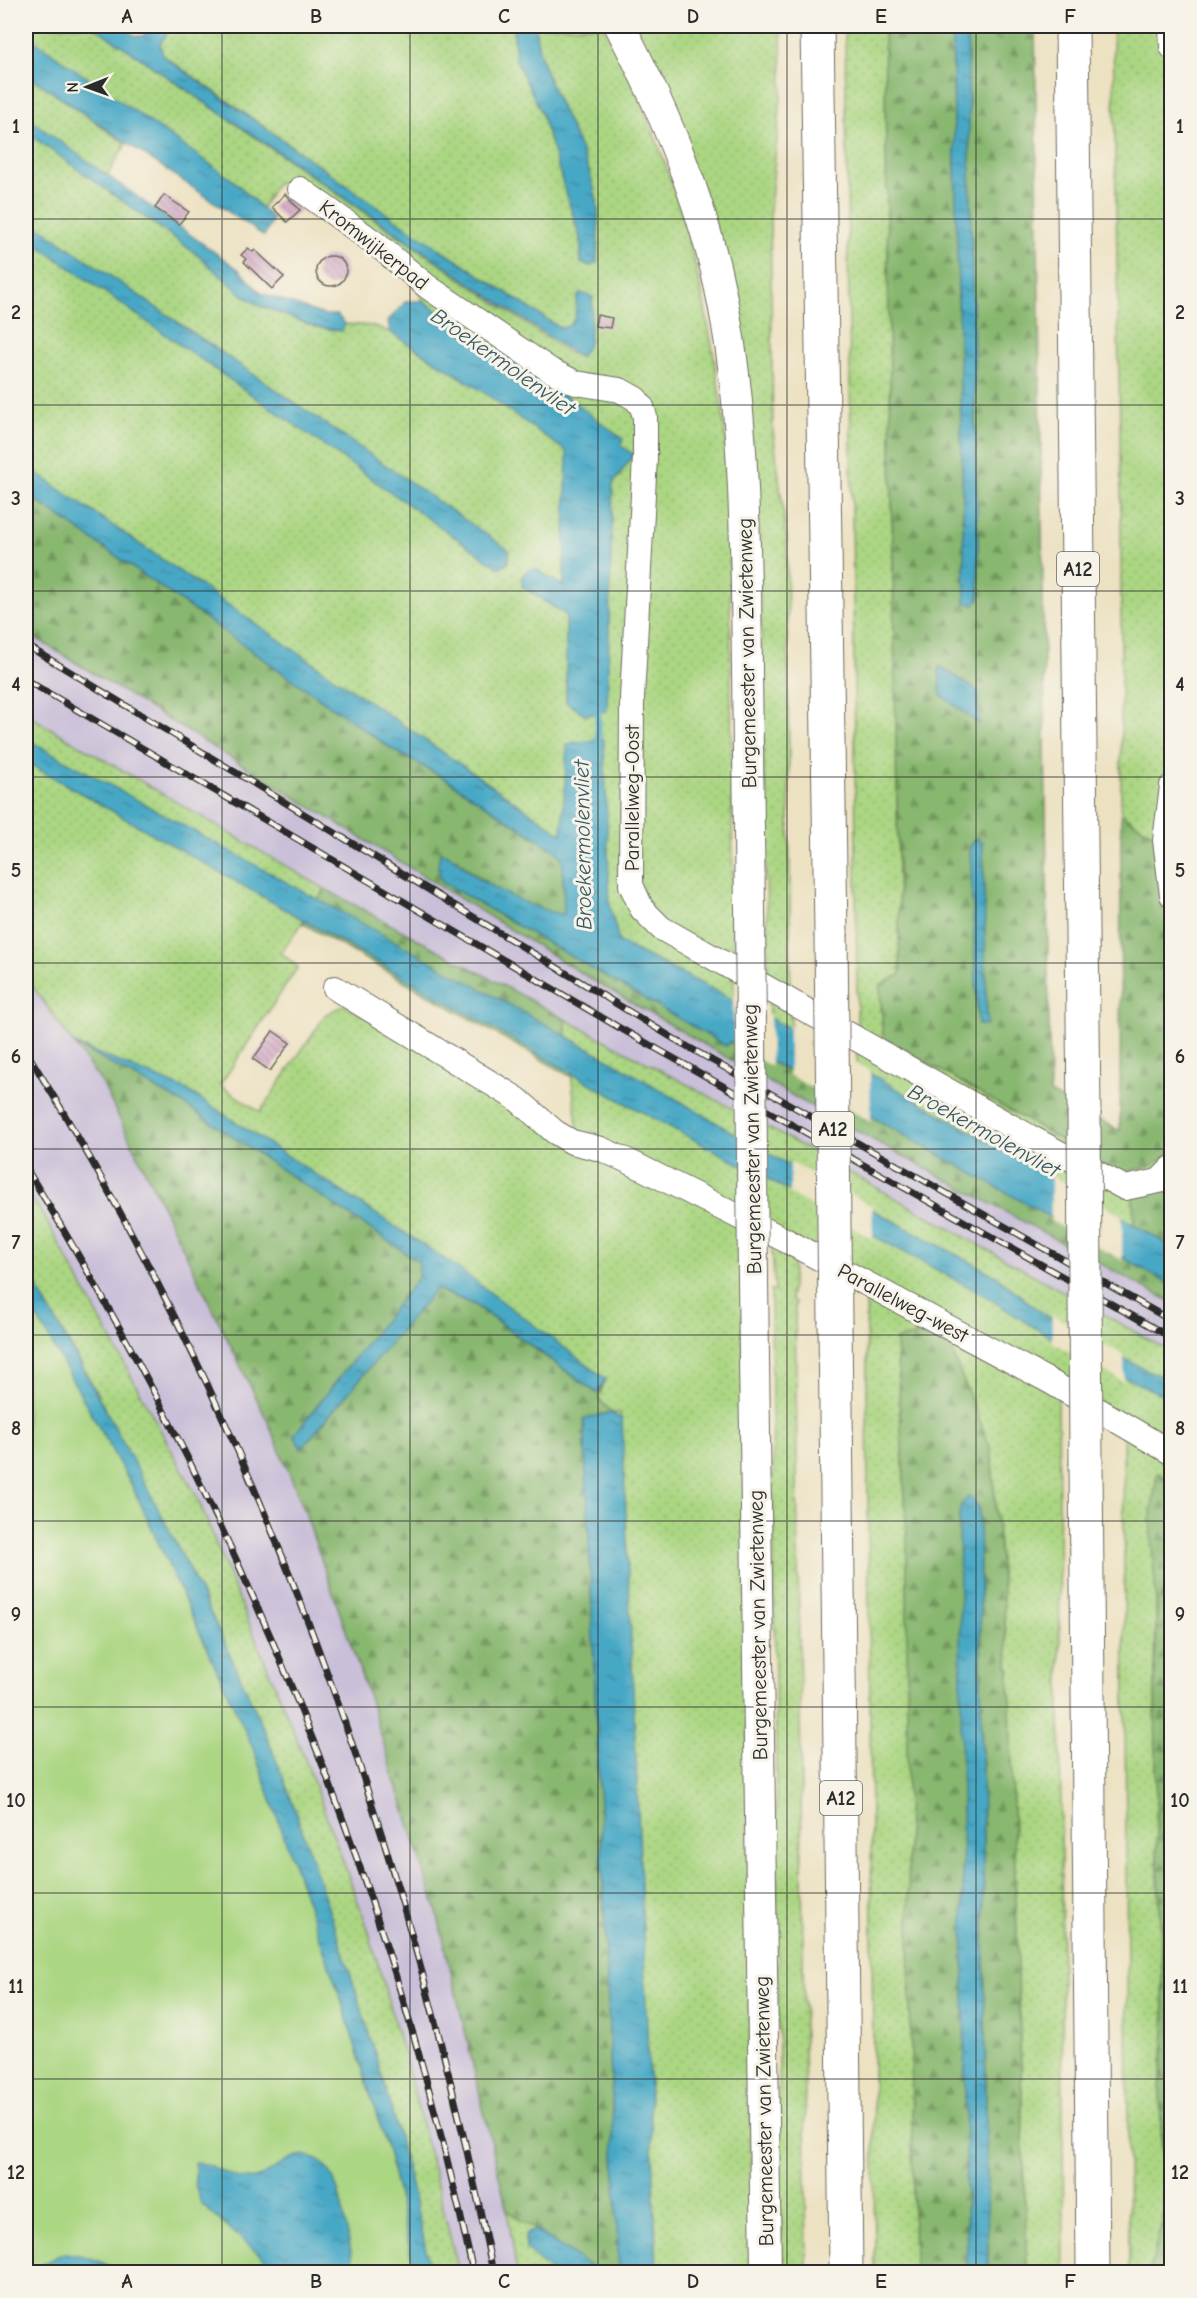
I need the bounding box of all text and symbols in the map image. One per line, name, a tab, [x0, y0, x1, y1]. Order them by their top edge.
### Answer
text: A	[121, 5, 133, 28]
text: B	[310, 5, 322, 28]
text: C	[498, 5, 510, 28]
text: D	[687, 5, 699, 28]
text: E	[875, 5, 887, 28]
text: F	[1064, 5, 1076, 28]
north arrow	[57, 57, 117, 117]
text: N	[64, 82, 82, 93]
text: 1	[12, 115, 20, 138]
text: 1	[1176, 115, 1184, 138]
street label: Kromwijkerpad	[315, 195, 433, 295]
text: 2	[11, 301, 21, 324]
text: 2	[1175, 301, 1185, 324]
water label: Broekermolenvliet	[426, 303, 582, 423]
text: 3	[11, 487, 21, 510]
text: 3	[1175, 487, 1185, 510]
street label: Burgemeester van Zwietenweg	[733, 517, 761, 789]
road number: A12	[1057, 552, 1099, 586]
text: 4	[11, 673, 21, 696]
text: 4	[1175, 673, 1185, 696]
street label: Parallelweg-Oost	[620, 724, 644, 871]
water label: Broekermolenvliet	[568, 758, 597, 930]
text: 5	[11, 859, 21, 882]
text: 5	[1175, 859, 1185, 882]
street label: Burgemeester van Zwietenweg	[738, 1003, 766, 1275]
text: 6	[11, 1045, 21, 1068]
text: 6	[1175, 1045, 1185, 1068]
water label: Broekermolenvliet	[903, 1078, 1066, 1185]
road number: A12	[812, 1112, 854, 1146]
text: 7	[12, 1231, 21, 1254]
text: 7	[1176, 1231, 1185, 1254]
street label: Parallelweg-west	[834, 1258, 973, 1348]
text: 8	[11, 1417, 21, 1440]
text: 8	[1175, 1417, 1185, 1440]
street label: Burgemeester van Zwietenweg	[744, 1489, 772, 1761]
text: 9	[11, 1603, 21, 1626]
text: 9	[1175, 1603, 1185, 1626]
road number: A12	[820, 1781, 862, 1815]
text: 10	[6, 1789, 26, 1812]
text: 10	[1170, 1789, 1190, 1812]
text: 11	[8, 1975, 24, 1998]
street label: Burgemeester van Zwietenweg	[750, 1975, 778, 2247]
text: 11	[1172, 1975, 1188, 1998]
text: 12	[7, 2161, 25, 2184]
text: 12	[1171, 2161, 1189, 2184]
text: A	[121, 2270, 133, 2293]
text: B	[310, 2270, 322, 2293]
text: C	[498, 2270, 510, 2293]
text: D	[687, 2270, 699, 2293]
text: E	[875, 2270, 887, 2293]
text: F	[1064, 2270, 1076, 2293]

